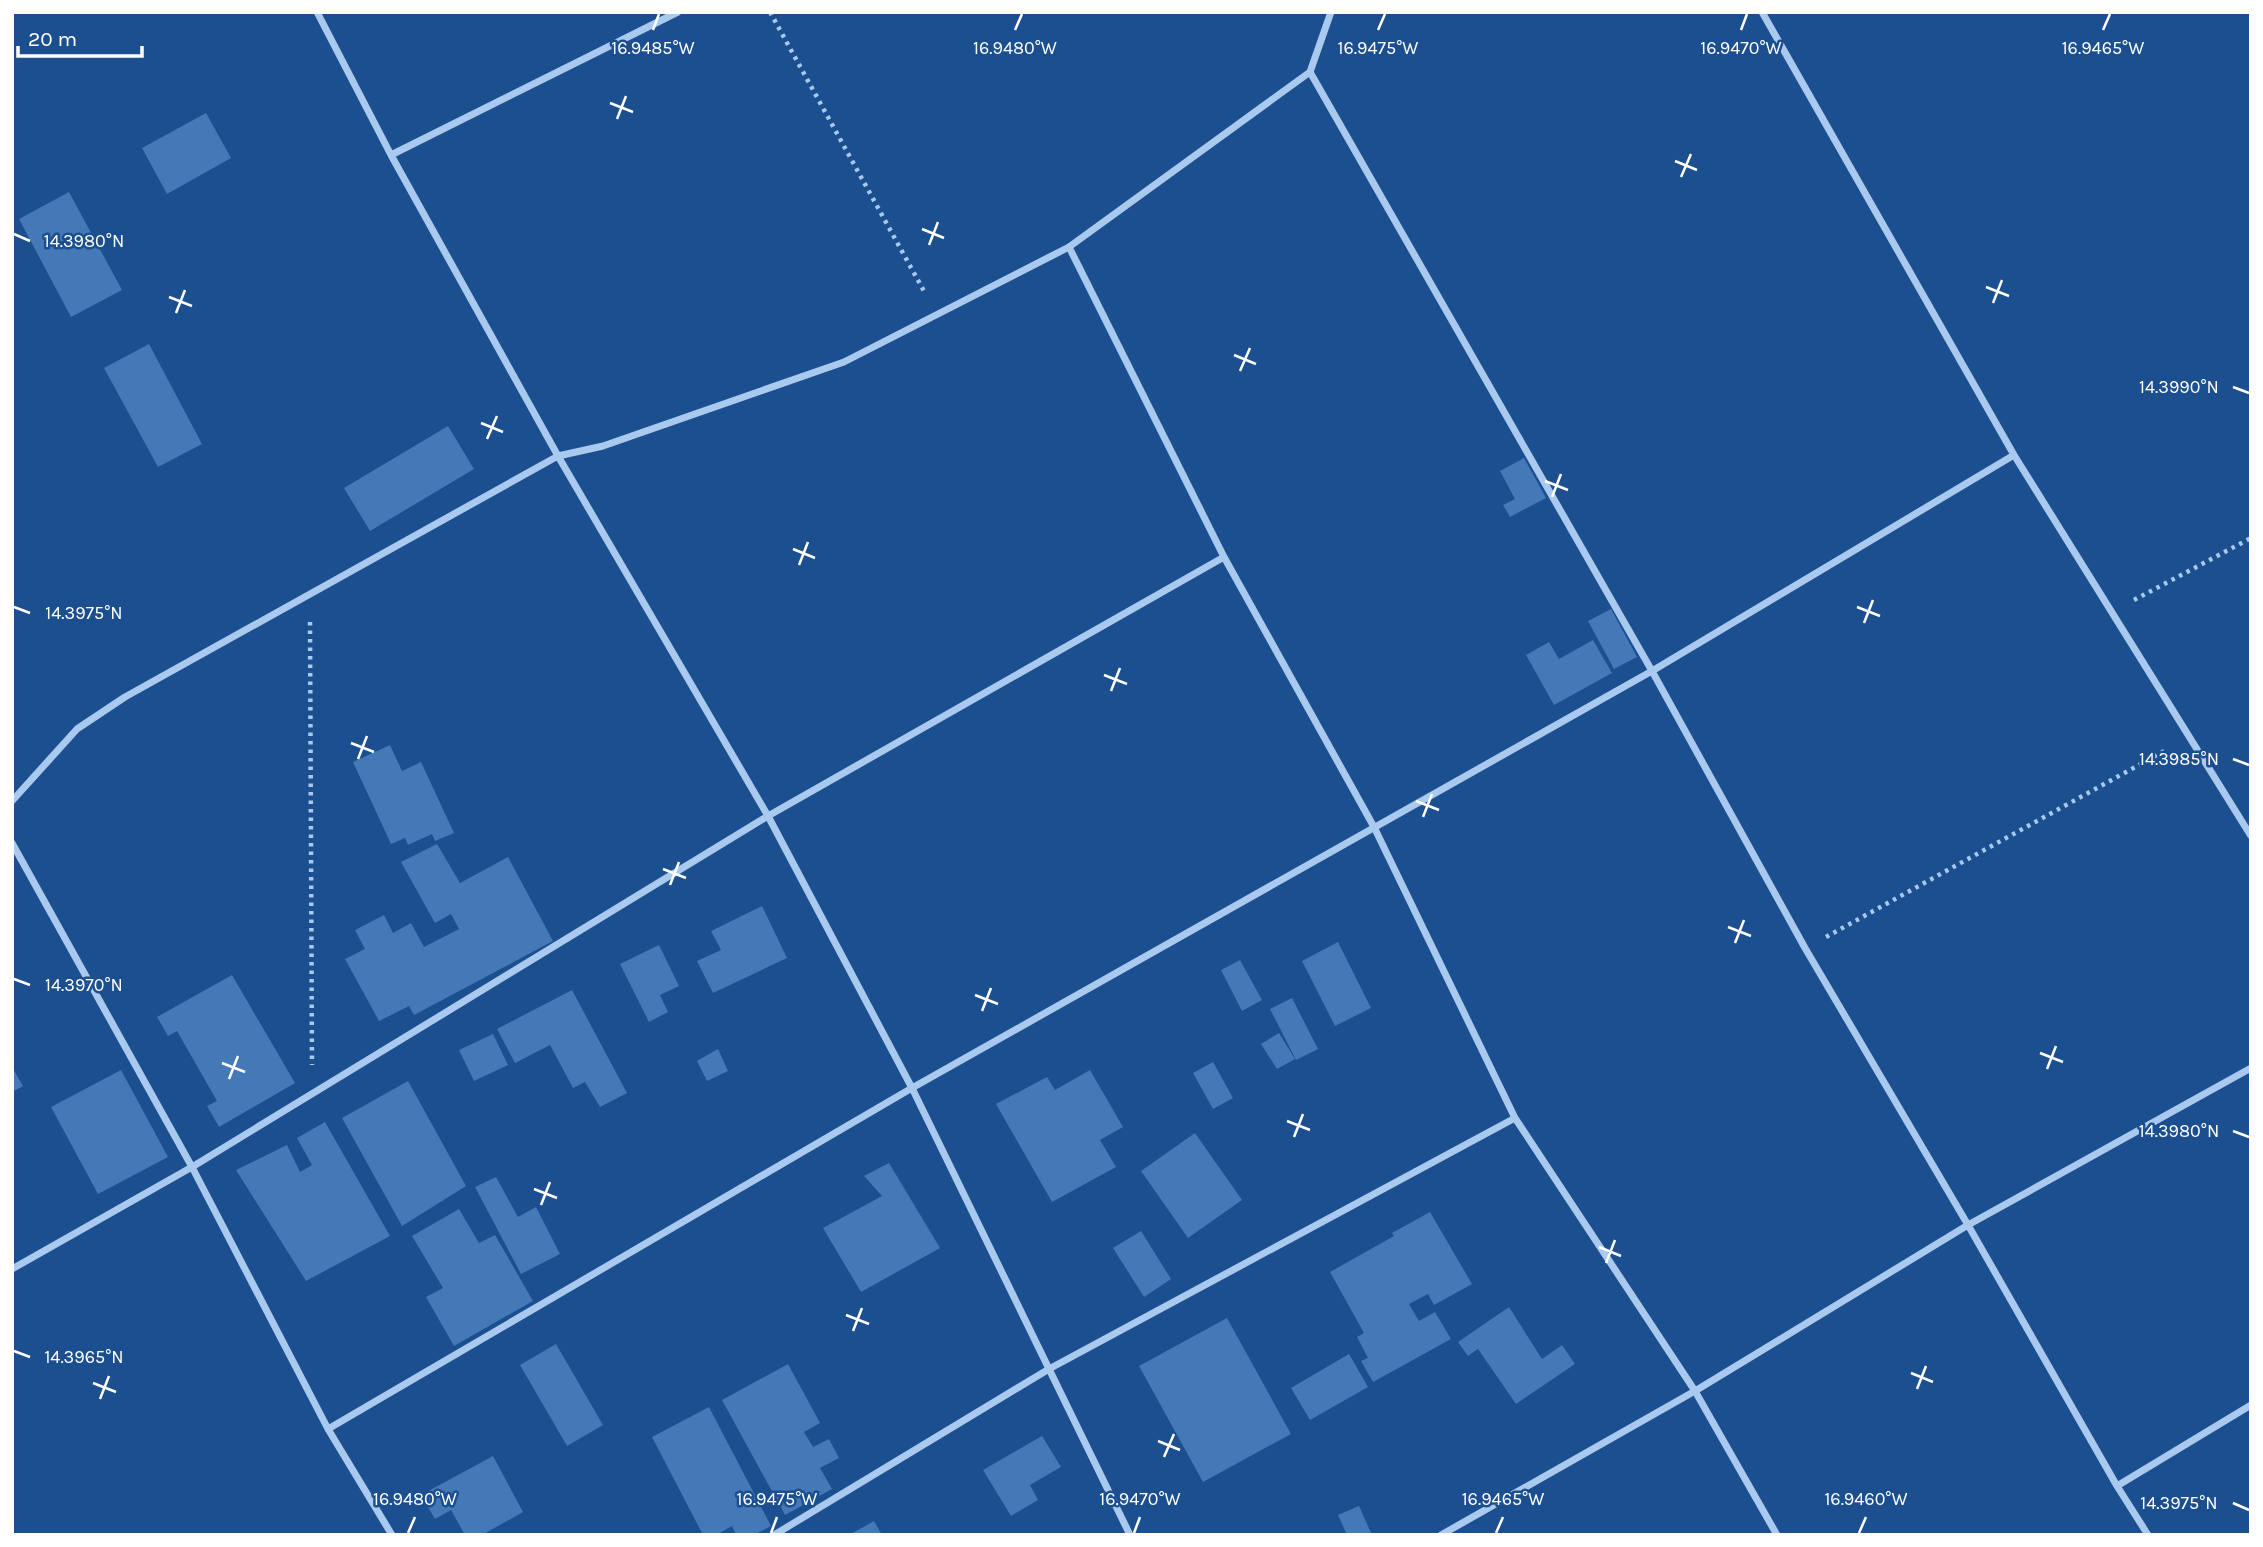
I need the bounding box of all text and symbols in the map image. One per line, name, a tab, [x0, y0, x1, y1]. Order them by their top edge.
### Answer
scale bar	[18, 14, 142, 58]
text: 20 m	[28, 27, 77, 51]
text: 16.9485°W	[611, 37, 695, 59]
text: 16.9480°W	[973, 37, 1057, 59]
text: 16.9475°W	[1338, 37, 1418, 59]
text: 16.9470°W	[1700, 37, 1782, 59]
text: 16.9465°W	[2062, 37, 2144, 59]
text: 14.3980°N	[44, 230, 124, 252]
text: 14.3990°N	[2139, 376, 2219, 398]
text: 14.3975°N	[45, 602, 123, 624]
text: 14.3985°N	[2139, 748, 2219, 770]
text: 14.3970°N	[45, 974, 123, 996]
text: 14.3980°N	[2139, 1120, 2219, 1142]
text: 14.3965°N	[44, 1346, 124, 1368]
text: 16.9480°W	[373, 1488, 457, 1510]
text: 16.9475°W	[737, 1488, 817, 1510]
text: 16.9470°W	[1099, 1488, 1181, 1510]
text: 16.9465°W	[1462, 1488, 1544, 1510]
text: 16.9460°W	[1824, 1488, 1908, 1510]
text: 14.3975°N	[2140, 1492, 2218, 1514]

